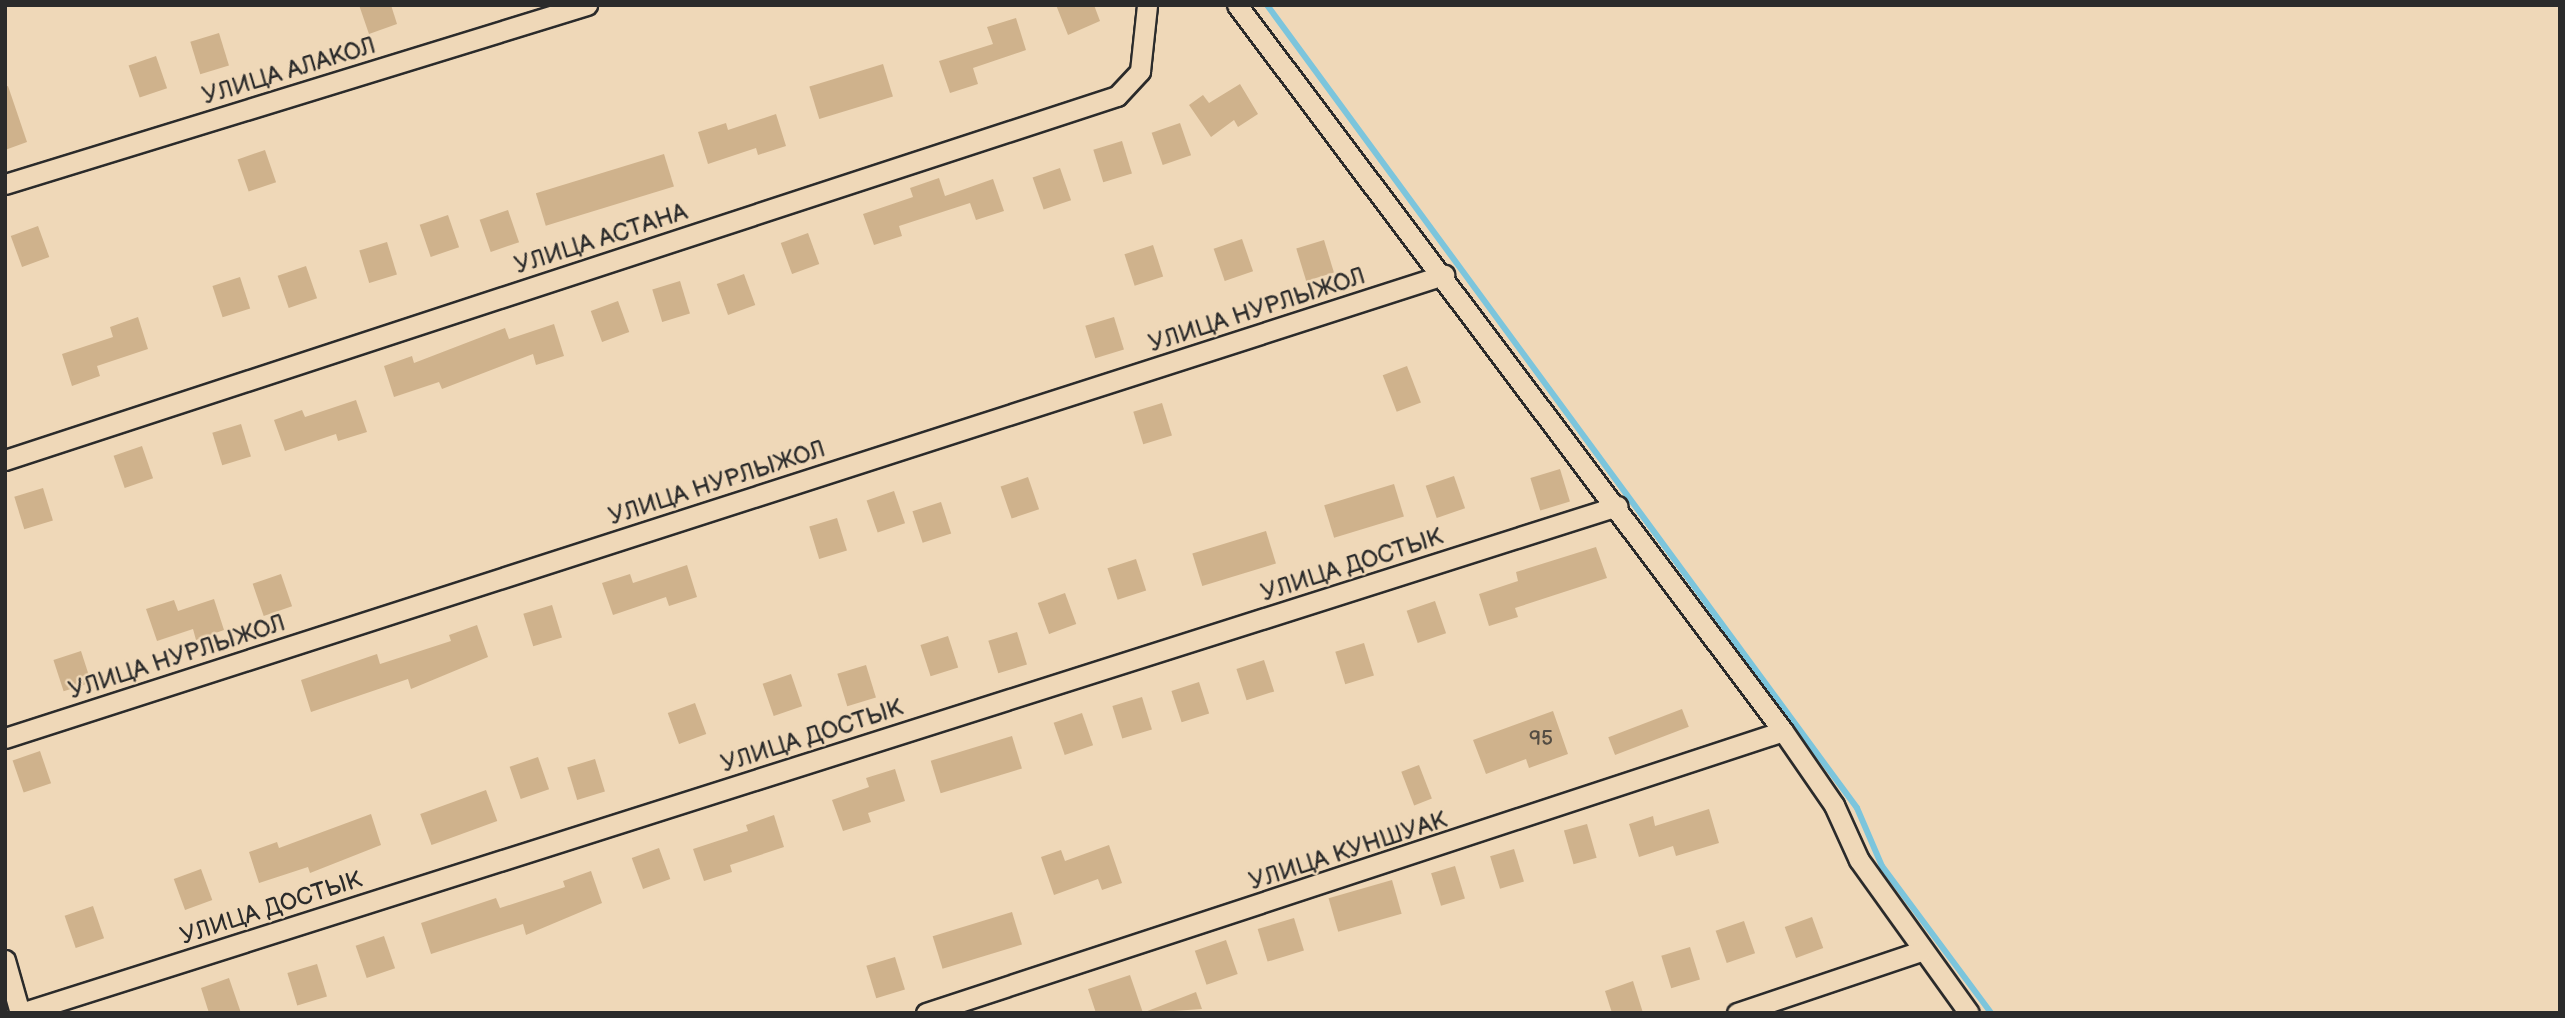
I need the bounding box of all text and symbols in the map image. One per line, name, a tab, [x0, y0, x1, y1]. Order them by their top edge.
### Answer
street label: УЛИЦА АЛАКОЛ	[199, 31, 379, 111]
street label: УЛИЦА АСТАНА	[511, 198, 691, 280]
street label: УЛИЦА НУРЛЫЖОЛ	[1145, 261, 1369, 359]
street label: УЛИЦА НУРЛЫЖОЛ	[605, 434, 829, 532]
street label: УЛИЦА ДОСТЫК	[1258, 522, 1446, 608]
street label: УЛИЦА НУРЛЫЖОЛ	[65, 608, 289, 706]
street label: УЛИЦА ДОСТЫК	[718, 693, 906, 779]
house number: 95	[1529, 726, 1553, 752]
street label: УЛИЦА КУНШУАК	[1246, 805, 1450, 897]
street label: УЛИЦА ДОСТЫК	[177, 865, 365, 951]

